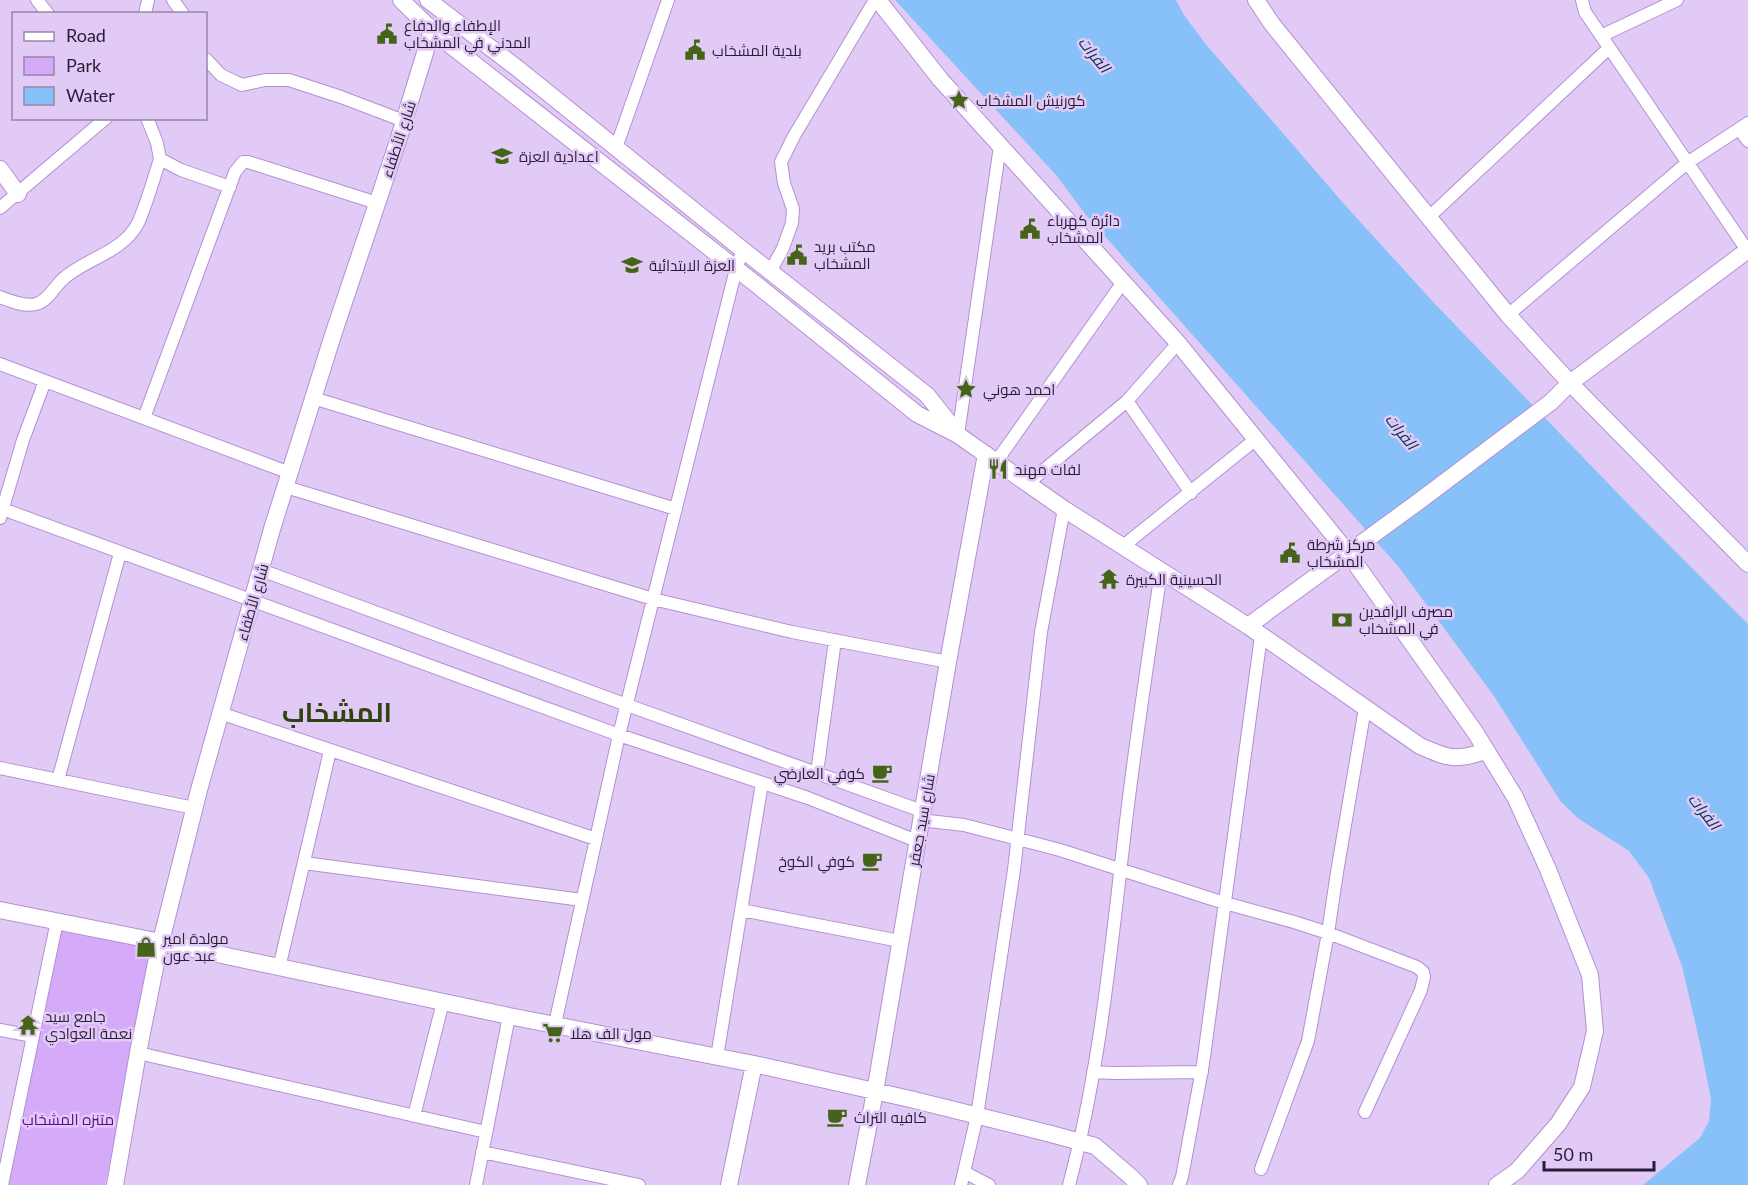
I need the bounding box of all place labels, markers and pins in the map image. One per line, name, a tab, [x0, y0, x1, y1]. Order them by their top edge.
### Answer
place label: الإطفاء والدفاع المدني في المشخاب	[404, 16, 531, 55]
public building icon: الإطفاء والدفاع المدني في المشخاب	[375, 22, 399, 46]
public building icon: بلدية المشخاب	[683, 38, 707, 62]
place label: بلدية المشخاب	[712, 41, 802, 59]
place icon: كورنيش المشخاب	[947, 88, 971, 112]
place label: كورنيش المشخاب	[976, 91, 1085, 111]
school or university icon: اعدادية العزة	[490, 144, 514, 168]
place label: اعدادية العزة	[519, 147, 599, 166]
place label: دائرة كهرباء المشخاب	[1047, 211, 1120, 246]
public building icon: دائرة كهرباء المشخاب	[1018, 217, 1042, 241]
place label: مكتب بريد المشخاب	[814, 237, 876, 272]
public building icon: مكتب بريد المشخاب	[785, 243, 809, 267]
school or university icon: العزة الابتدائية	[620, 253, 644, 277]
place label: العزة الابتدائية	[649, 256, 735, 275]
place icon: احمد هوني	[954, 377, 978, 401]
place label: احمد هوني	[983, 380, 1055, 402]
restaurant icon: لفات مهند	[986, 457, 1010, 481]
place label: لفات مهند	[1015, 460, 1081, 480]
place label: مركز شرطة المشخاب	[1307, 535, 1375, 570]
public building icon: مركز شرطة المشخاب	[1278, 541, 1302, 565]
temple icon: الحسينية الكبيرة	[1097, 567, 1121, 591]
place label: الحسينية الكبيرة	[1126, 570, 1222, 589]
place label: مصرف الرافدين في المشخاب	[1359, 602, 1453, 641]
bank icon: مصرف الرافدين في المشخاب	[1330, 608, 1354, 632]
cafe icon: كوفي العارضي	[870, 761, 894, 785]
place label: كوفي العارضي	[774, 764, 865, 786]
cafe icon: كوفي الكوخ	[860, 849, 884, 873]
place label: كوفي الكوخ	[778, 852, 855, 874]
place label: مولدة امير عبد عون	[162, 929, 229, 966]
shop icon: مولدة امير عبد عون	[134, 935, 158, 959]
place label: جامع سيد نعمة العوادي	[45, 1007, 132, 1046]
temple icon: جامع سيد نعمة العوادي	[16, 1013, 40, 1037]
supermarket icon: مول الف هلا	[541, 1021, 565, 1045]
place label: مول الف هلا	[570, 1024, 652, 1043]
cafe icon: كافيه التراث	[825, 1105, 849, 1129]
place label: كافيه التراث	[854, 1108, 927, 1127]

